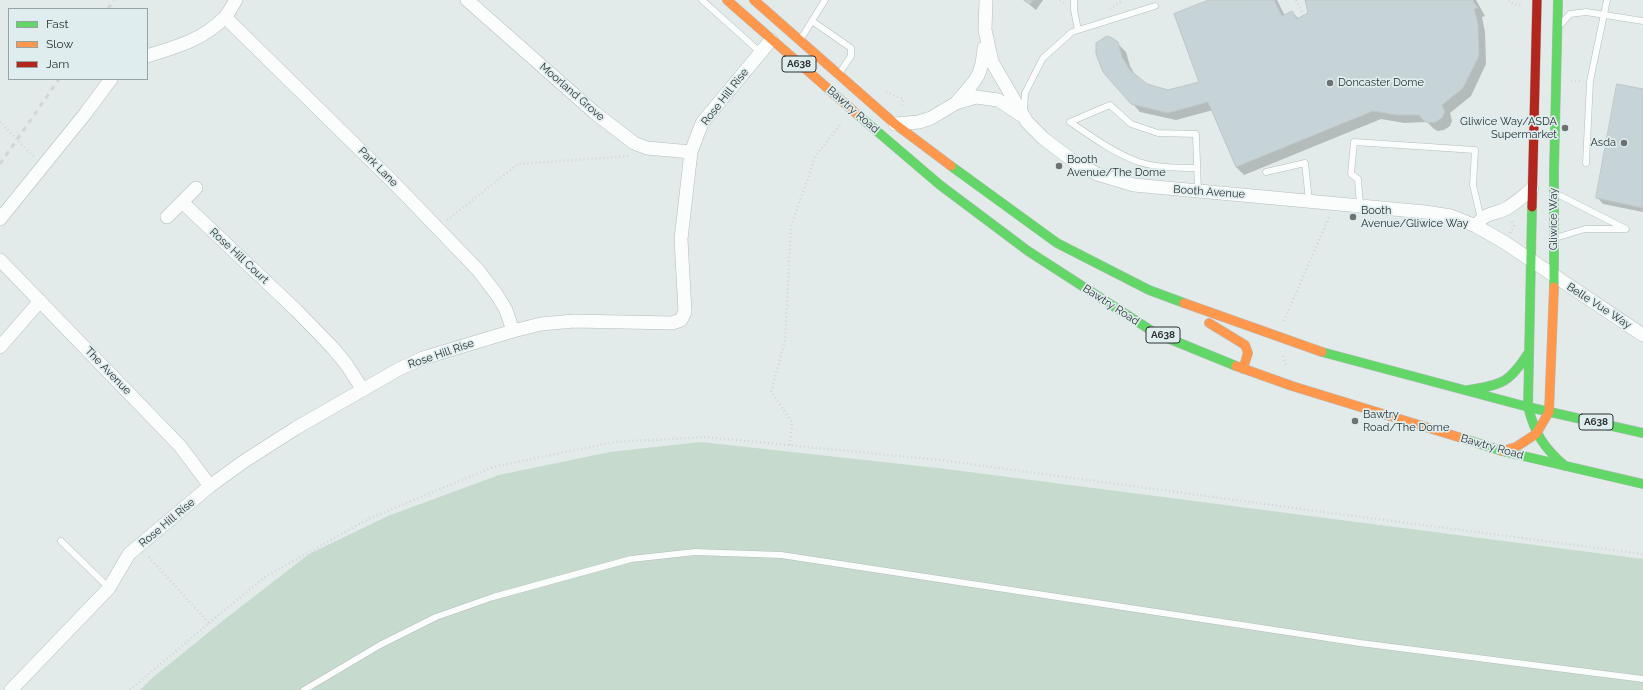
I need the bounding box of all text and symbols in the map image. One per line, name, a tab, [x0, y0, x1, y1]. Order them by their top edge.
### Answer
legend	[8, 8, 148, 80]
text: Fast	[46, 17, 69, 31]
text: Slow	[46, 37, 73, 51]
road number: A638	[782, 56, 816, 72]
text: Jam	[46, 57, 69, 71]
street label: Moorland Grove	[537, 60, 607, 124]
street label: Rose Hill Rise	[699, 66, 751, 128]
place label: Doncaster Dome	[1338, 76, 1424, 90]
marker: Doncaster Dome	[1325, 78, 1335, 88]
street label: Bawtry Road	[824, 84, 882, 136]
place label: Gliwice Way/ASDA Supermarket	[1460, 115, 1557, 141]
marker: Gliwice Way/ASDA Supermarket	[1560, 123, 1570, 133]
place label: Asda	[1590, 136, 1616, 150]
marker: Asda	[1619, 138, 1629, 148]
street label: Park Lane	[355, 144, 401, 190]
place label: Booth Avenue/The Dome	[1067, 153, 1166, 179]
marker: Booth Avenue/The Dome	[1054, 161, 1064, 171]
street label: Booth Avenue	[1173, 183, 1245, 201]
street label: Gliwice Way	[1547, 188, 1561, 250]
place label: Booth Avenue/Gliwice Way	[1361, 204, 1469, 230]
marker: Booth Avenue/Gliwice Way	[1348, 212, 1358, 222]
street label: Rose Hill Court	[207, 225, 271, 287]
street label: Belle Vue Way	[1564, 280, 1634, 332]
street label: Bawtry Road	[1080, 282, 1142, 328]
road number: A638	[1146, 327, 1180, 343]
street label: Rose Hill Rise	[406, 337, 476, 371]
street label: The Avenue	[82, 344, 134, 398]
place label: Bawtry Road/The Dome	[1363, 408, 1449, 434]
road number: A638	[1579, 414, 1613, 430]
marker: Bawtry Road/The Dome	[1350, 416, 1360, 426]
street label: Bawtry Road	[1459, 432, 1525, 462]
street label: Rose Hill Rise	[136, 496, 198, 550]

